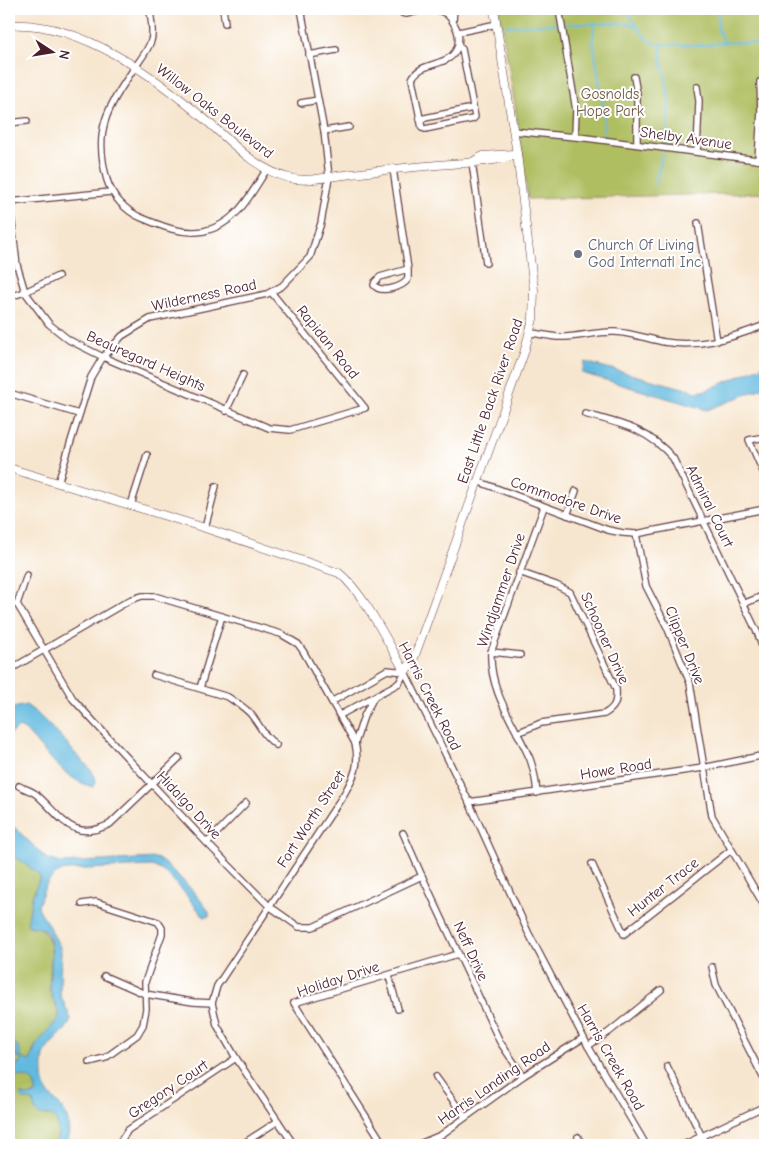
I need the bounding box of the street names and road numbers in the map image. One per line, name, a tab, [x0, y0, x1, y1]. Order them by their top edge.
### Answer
street label: Willow Oaks Boulevard	[153, 60, 277, 162]
street label: Shelby Avenue	[639, 123, 734, 153]
street label: Wilderness Road	[150, 275, 258, 315]
street label: Rapidan Road	[293, 302, 363, 382]
street label: East Little Back River Road	[453, 316, 527, 486]
street label: Beauregard Heights	[84, 327, 208, 395]
street label: Admiral Court	[682, 462, 738, 551]
street label: Commodore Drive	[508, 473, 624, 528]
street label: Windjammer Drive	[473, 530, 529, 649]
street label: Schooner Drive	[577, 589, 633, 687]
street label: Clipper Drive	[661, 603, 709, 687]
street label: Harris Creek Road	[395, 639, 465, 753]
street label: Howe Road	[579, 754, 653, 784]
street label: Fort Worth Street	[273, 766, 349, 871]
street label: Hidalgo Drive	[153, 767, 225, 843]
street label: Hunter Trace	[624, 853, 702, 920]
street label: Neff Drive	[450, 919, 493, 984]
street label: Holiday Drive	[295, 957, 382, 1001]
street label: Harris Creek Road	[573, 1001, 649, 1113]
street label: Harris Landing Road	[434, 1037, 554, 1129]
street label: Gregory Court	[125, 1055, 212, 1122]

